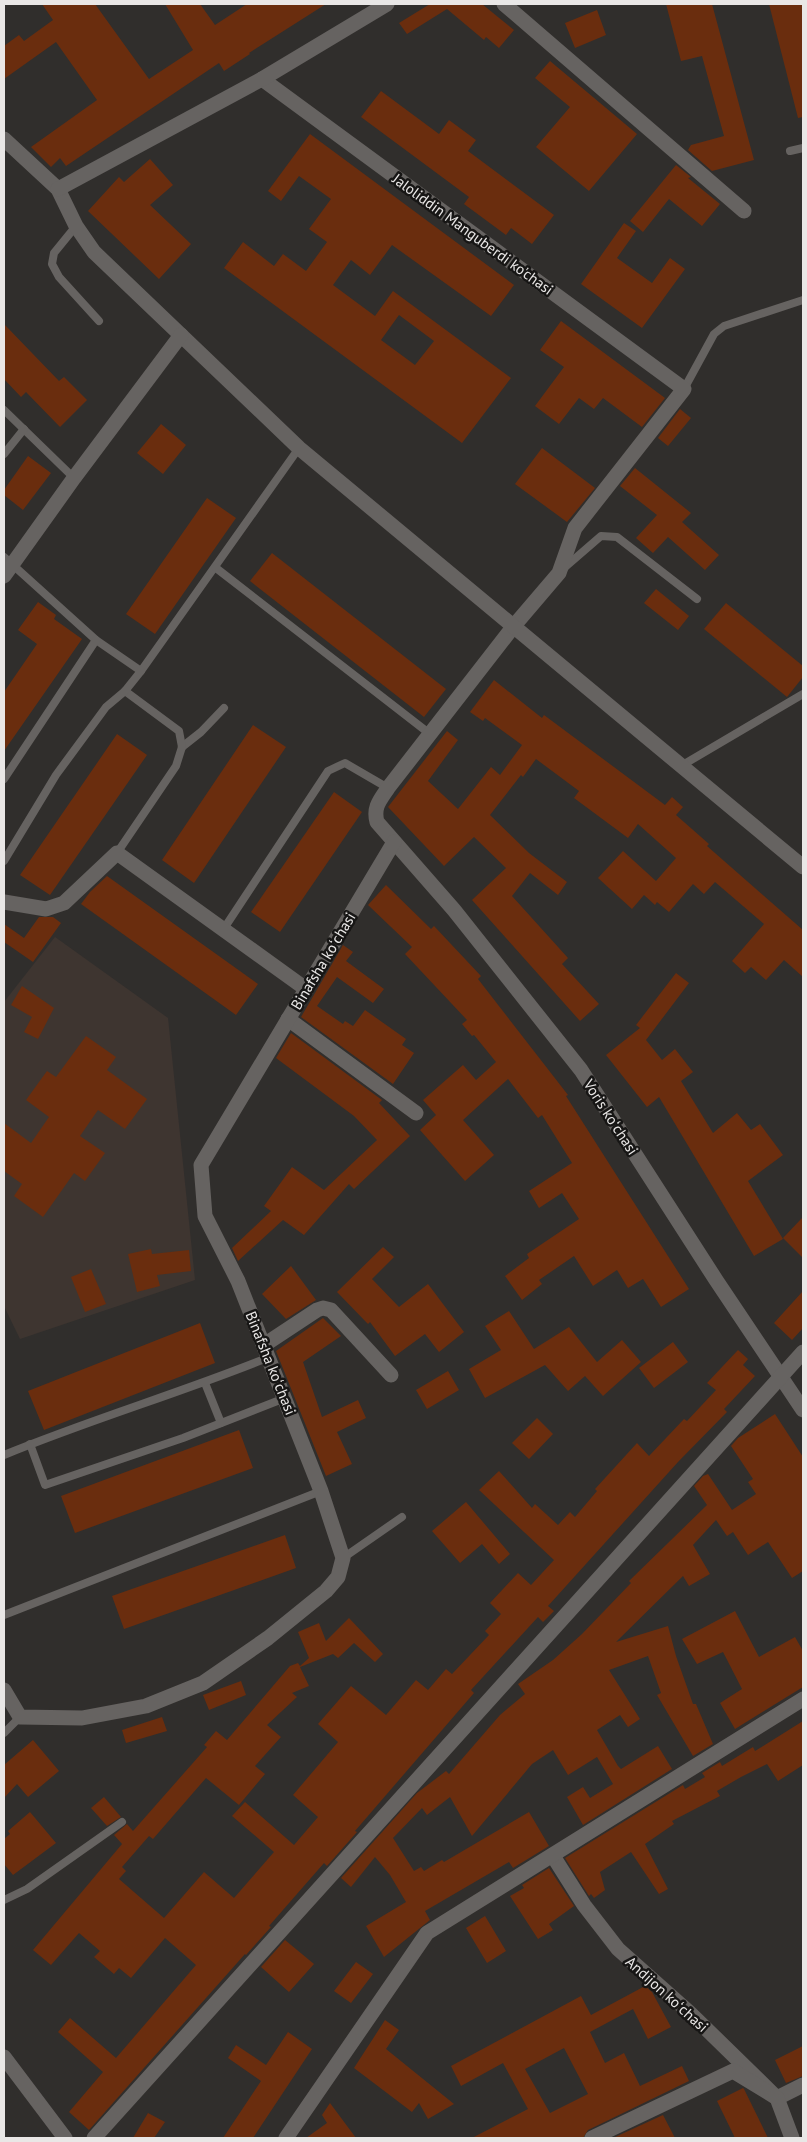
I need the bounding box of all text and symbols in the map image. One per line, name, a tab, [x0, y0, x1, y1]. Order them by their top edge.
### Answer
street label: Jaloliddin Manguberdi ko'chasi	[388, 169, 557, 299]
street label: Binafsha koʻchasi	[286, 909, 360, 1013]
street label: Voris koʻchasi	[579, 1075, 642, 1158]
street label: Binafsha koʻchasi	[242, 1308, 300, 1418]
street label: Andijon koʻchasi	[622, 1952, 712, 2036]

